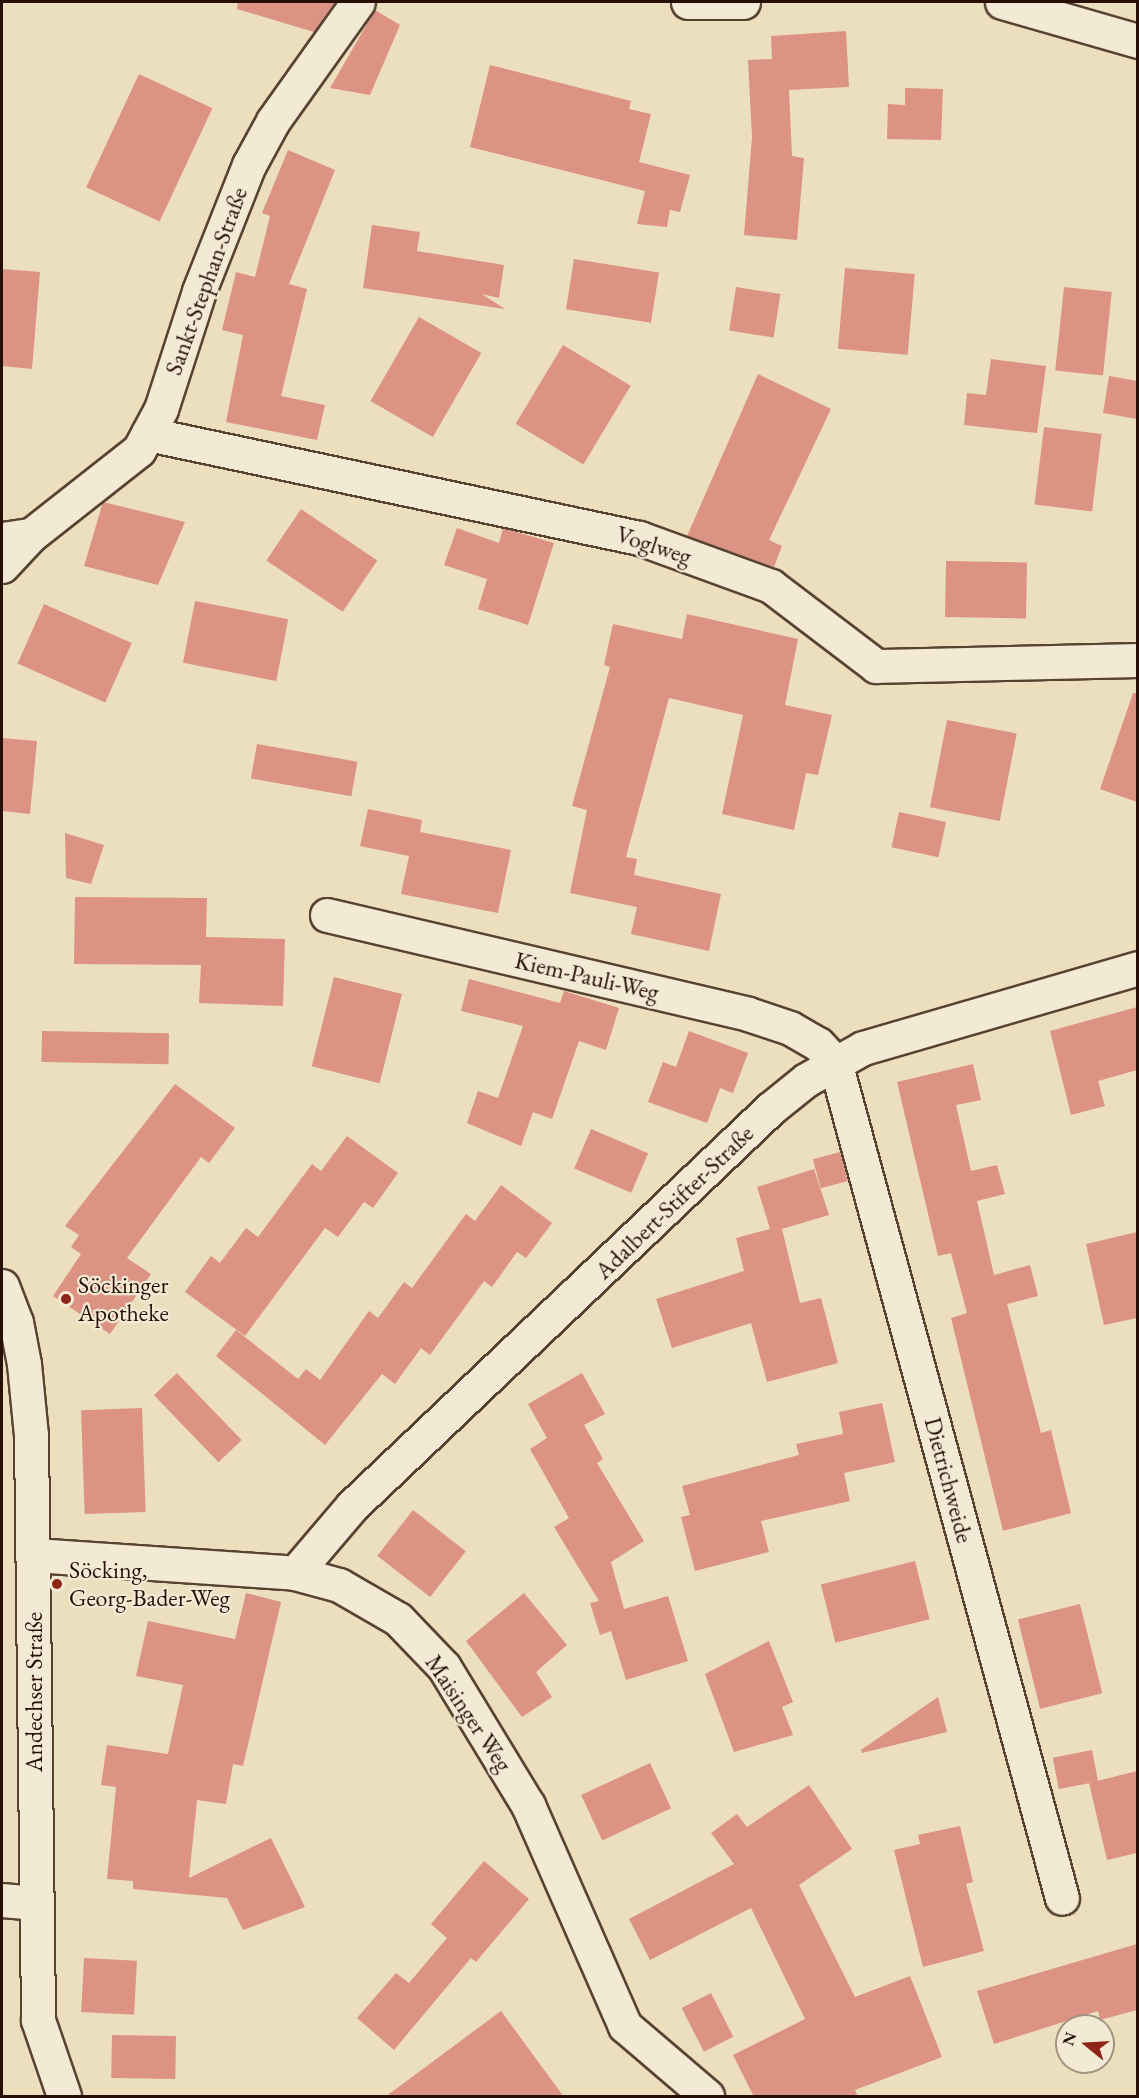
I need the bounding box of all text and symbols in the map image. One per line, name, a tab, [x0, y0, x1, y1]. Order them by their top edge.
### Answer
street label: Sankt-Stephan-Straße	[159, 183, 253, 379]
street label: Voglweg	[613, 519, 695, 571]
street label: Kiem-Pauli-Weg	[512, 945, 662, 1007]
street label: Adalbert-Stifter-Straße	[589, 1119, 759, 1285]
place label: Söckinger Apotheke	[78, 1271, 169, 1327]
marker: Söckinger Apotheke	[59, 1292, 73, 1306]
street label: Dietrichweide	[918, 1414, 980, 1546]
place label: Söcking, Georg-Bader-Weg	[69, 1556, 230, 1612]
marker: Söcking, Georg-Bader-Weg	[50, 1577, 64, 1591]
street label: Andechser Straße	[20, 1612, 48, 1772]
street label: Maisinger Weg	[419, 1649, 519, 1777]
north arrow	[1055, 2014, 1115, 2074]
text: N	[1057, 2030, 1081, 2048]

